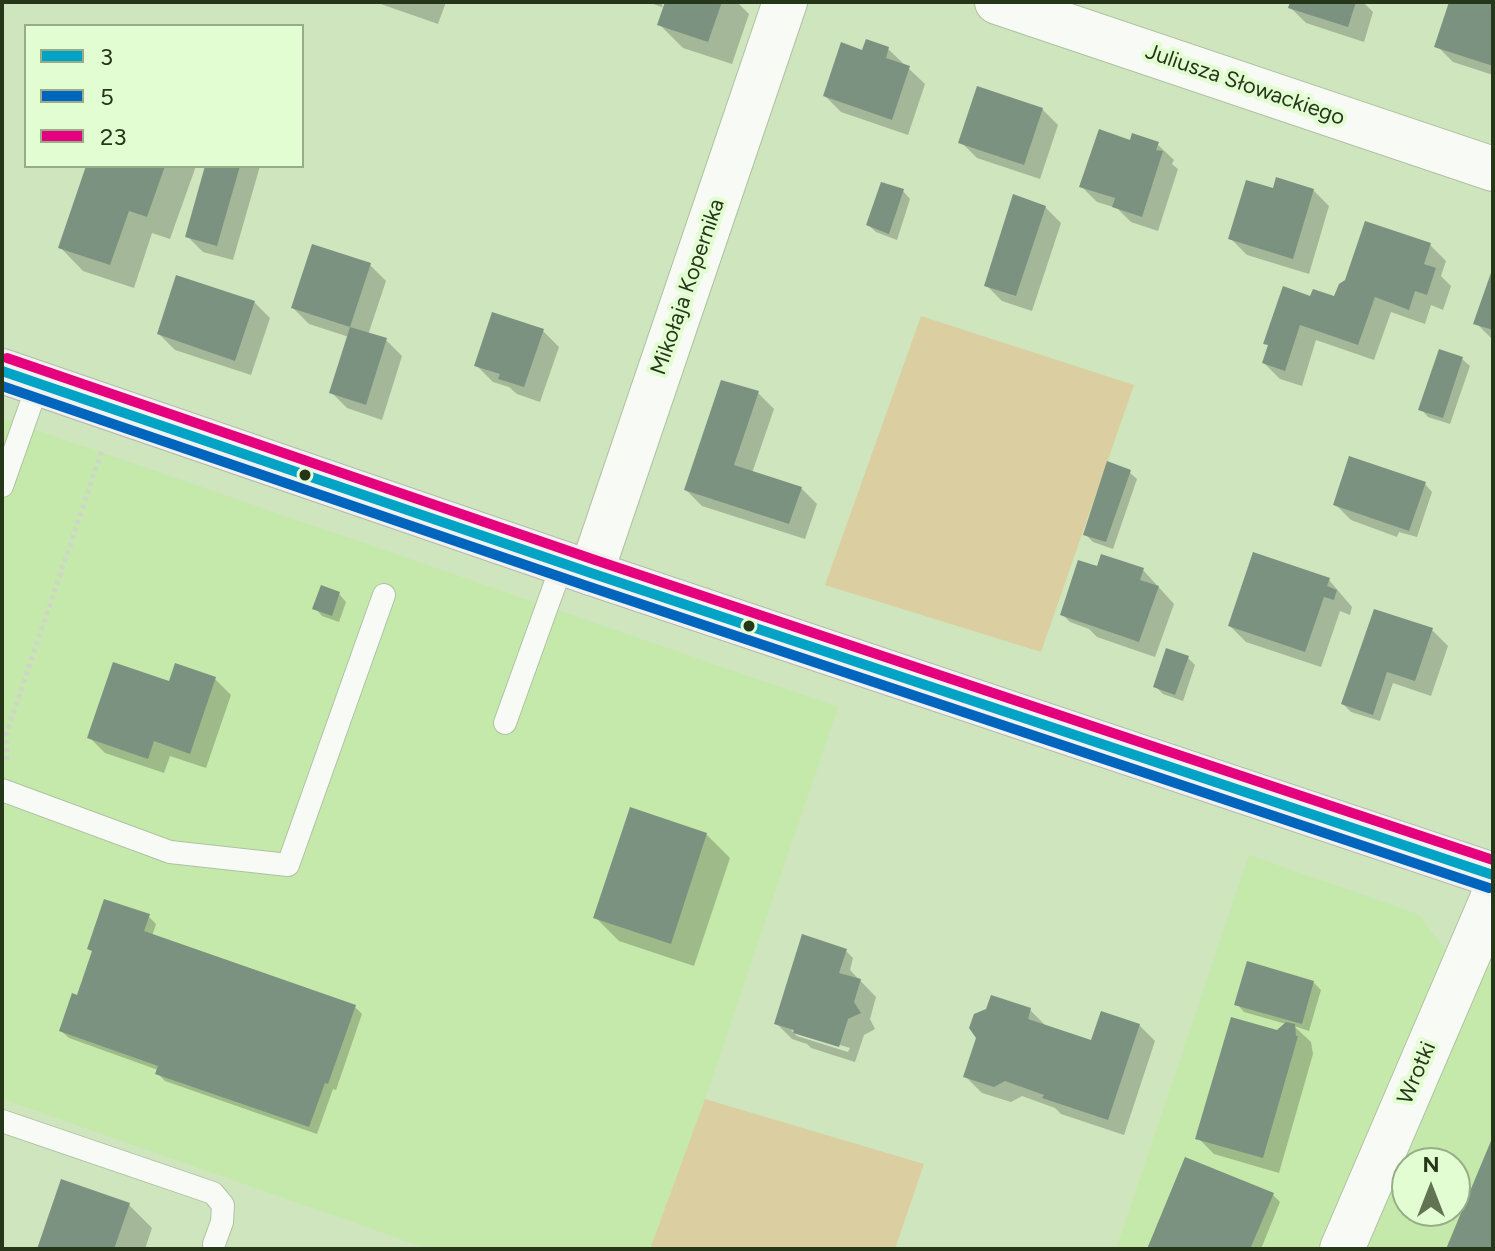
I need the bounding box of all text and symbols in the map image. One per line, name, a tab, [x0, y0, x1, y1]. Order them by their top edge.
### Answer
legend	[24, 24, 304, 168]
street label: Juliusza Słowackiego	[1142, 38, 1348, 132]
text: 3	[100, 42, 113, 71]
text: 5	[100, 82, 114, 111]
text: 23	[100, 122, 126, 151]
street label: Mikołaja Kopernika	[646, 196, 730, 378]
unlabelled marker	[297, 467, 313, 483]
unlabelled marker	[741, 618, 757, 634]
street label: Wrotki	[1392, 1038, 1442, 1108]
north arrow	[1391, 1147, 1471, 1227]
text: N	[1422, 1151, 1440, 1178]

